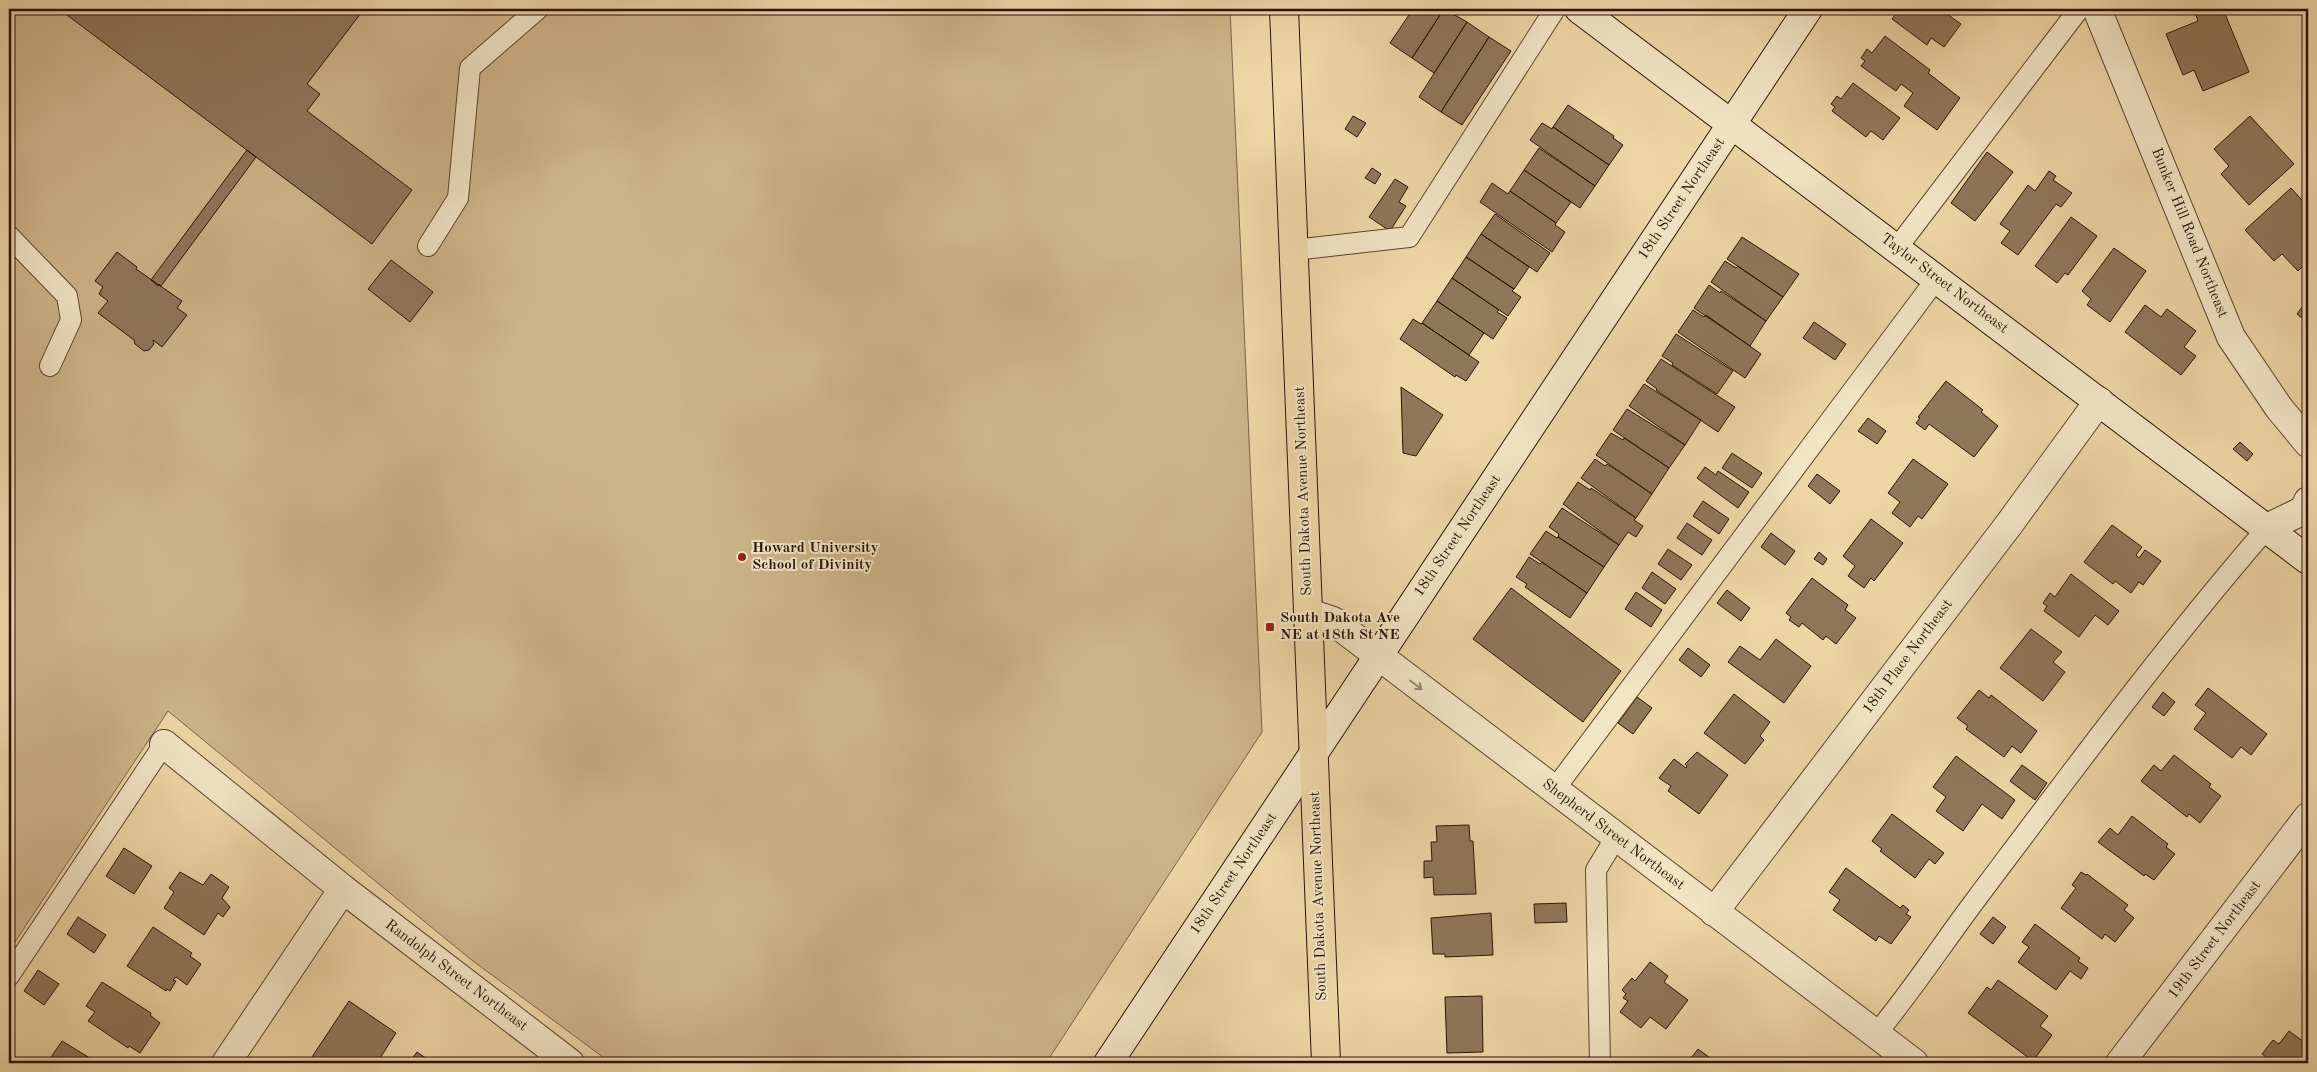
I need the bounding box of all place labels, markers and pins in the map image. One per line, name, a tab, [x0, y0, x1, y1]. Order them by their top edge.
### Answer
place label: Howard University School of Divinity	[752, 541, 879, 573]
marker: Howard University School of Divinity	[736, 551, 748, 563]
place label: South Dakota Ave NE at 18th St NE	[1280, 611, 1400, 643]
marker: South Dakota Ave NE at 18th St NE	[1264, 621, 1276, 633]

